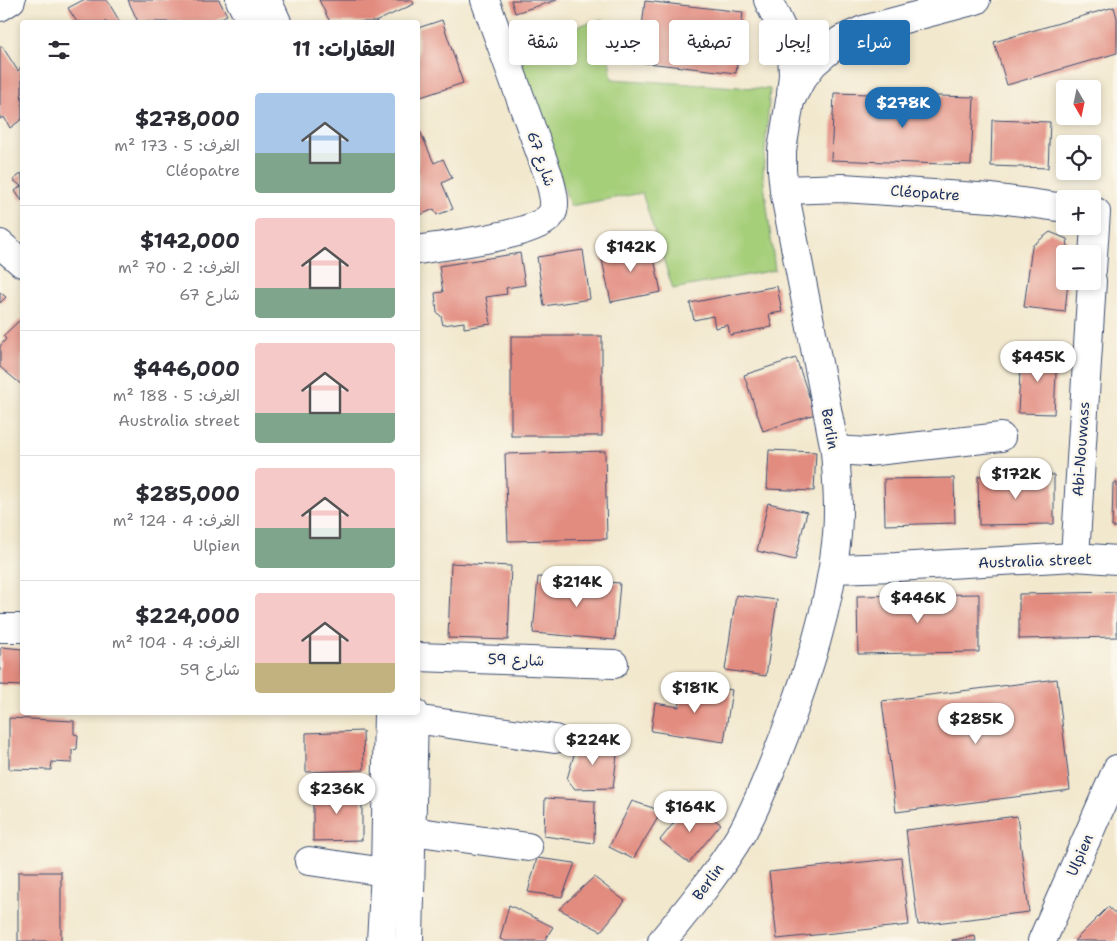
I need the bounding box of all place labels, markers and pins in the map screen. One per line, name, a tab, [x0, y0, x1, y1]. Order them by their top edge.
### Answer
pin: $278K	[868, 86, 938, 129]
pin: $142K	[596, 230, 666, 273]
pin: $445K	[1003, 340, 1073, 383]
pin: $172K	[981, 458, 1051, 500]
pin: $214K	[542, 566, 612, 608]
pin: $446K	[883, 582, 953, 624]
pin: $181K	[660, 672, 730, 714]
pin: $285K	[941, 702, 1011, 745]
pin: $224K	[558, 724, 628, 766]
pin: $236K	[302, 772, 372, 815]
pin: $164K	[655, 790, 725, 833]

